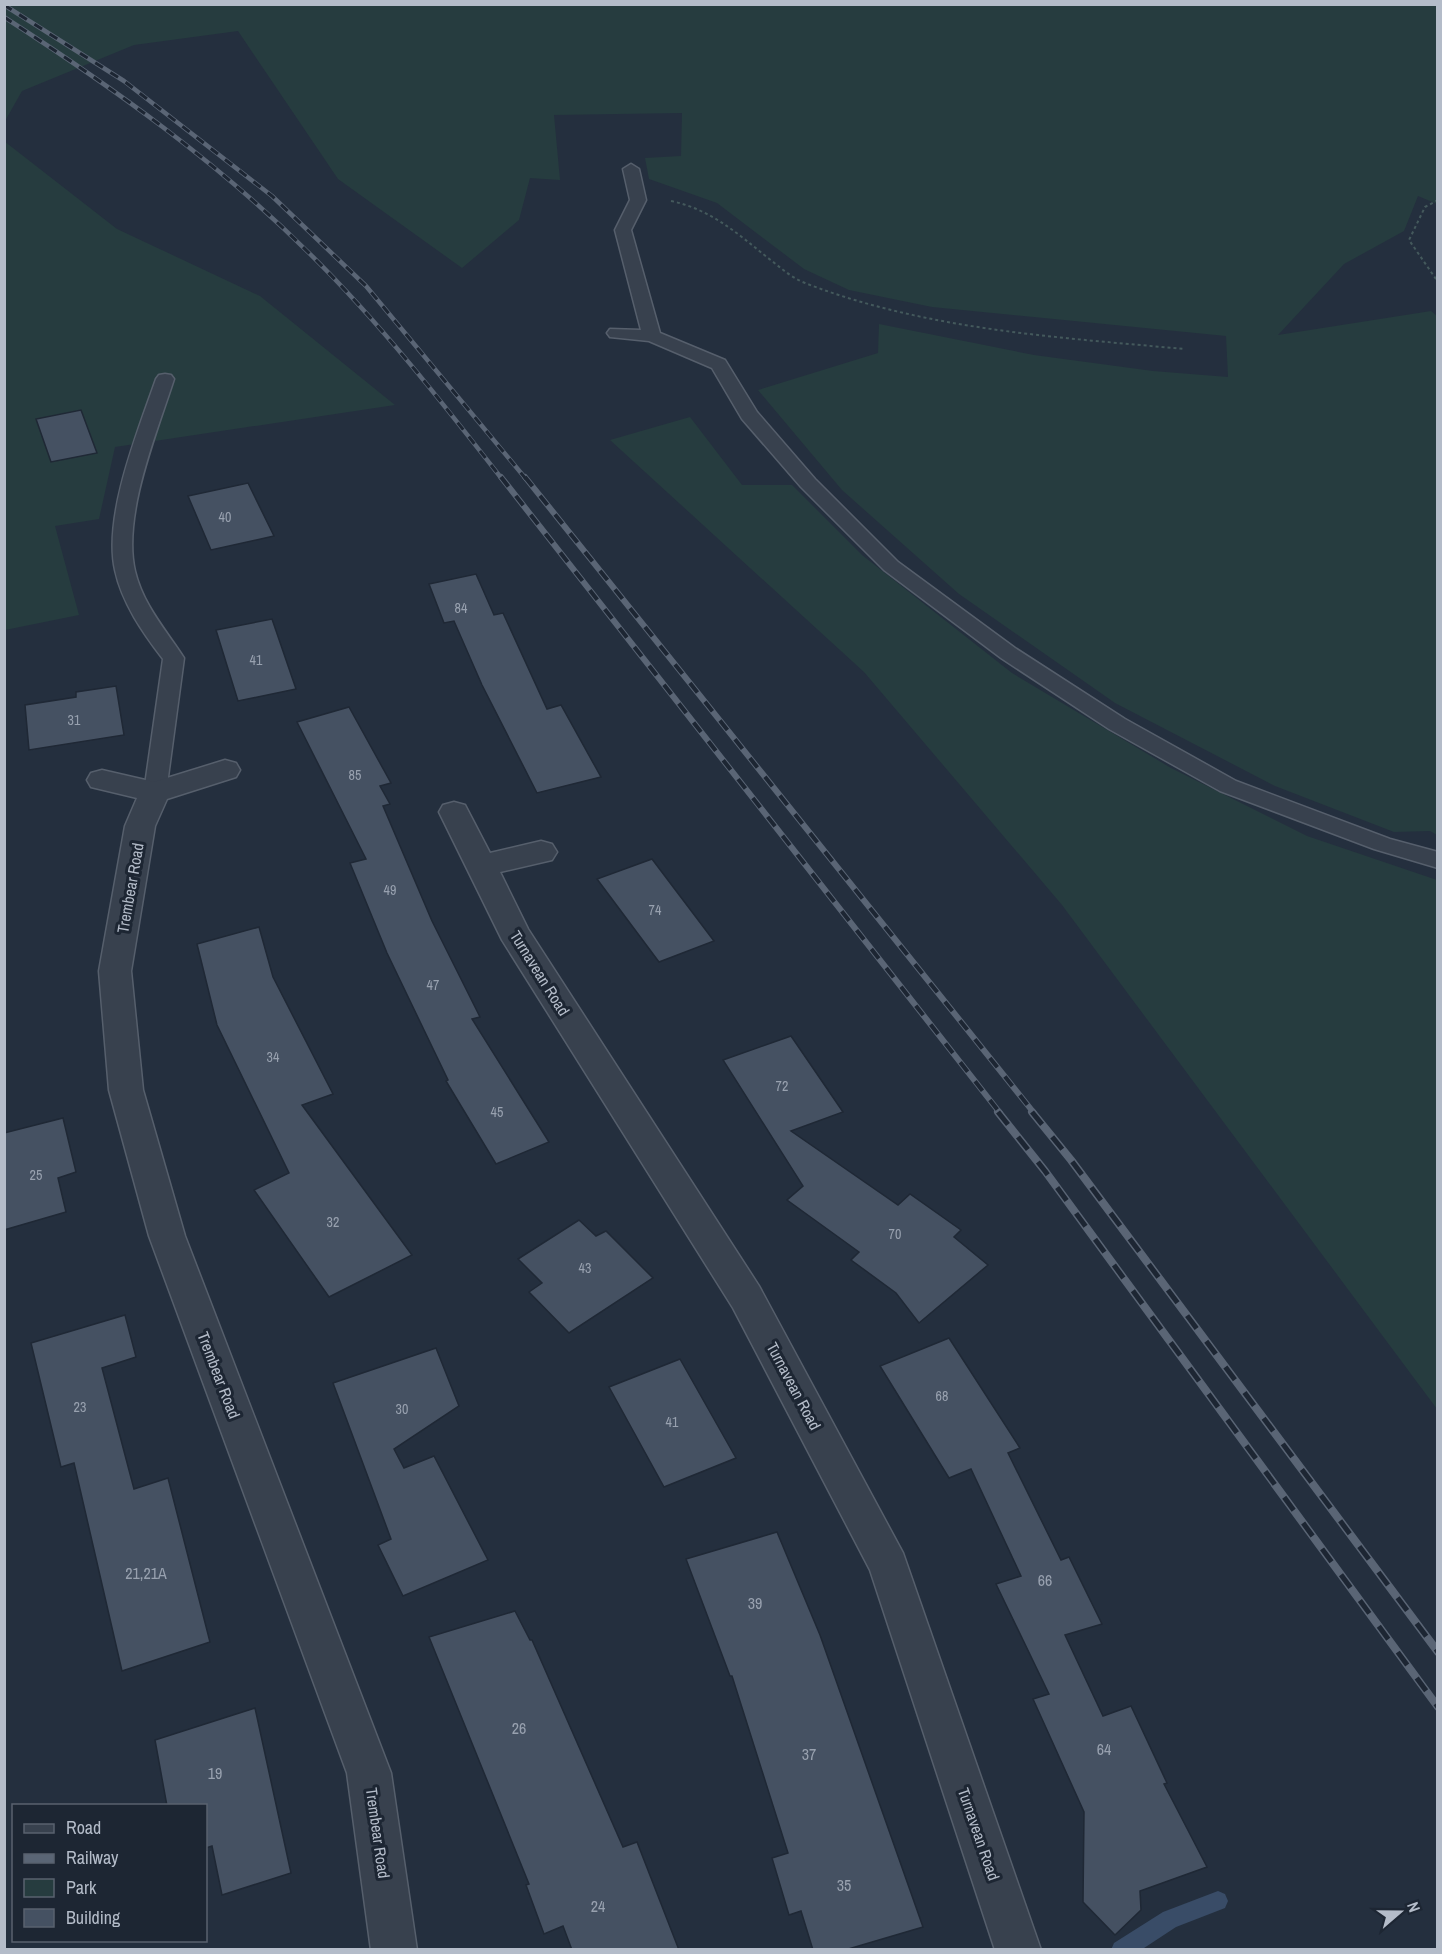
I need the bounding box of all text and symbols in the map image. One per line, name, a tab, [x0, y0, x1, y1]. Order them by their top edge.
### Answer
house number: 40	[219, 508, 231, 526]
house number: 84	[455, 599, 468, 617]
house number: 41	[250, 651, 263, 669]
house number: 31	[68, 711, 81, 729]
house number: 85	[349, 766, 361, 784]
street label: Trembear Road	[111, 841, 149, 935]
house number: 49	[384, 881, 396, 899]
house number: 74	[649, 901, 662, 919]
street label: Turnavean Road	[505, 926, 575, 1020]
house number: 47	[427, 976, 439, 994]
house number: 34	[267, 1048, 280, 1066]
house number: 72	[776, 1077, 788, 1095]
house number: 45	[491, 1103, 503, 1121]
house number: 25	[30, 1166, 42, 1184]
house number: 32	[327, 1213, 339, 1231]
house number: 70	[889, 1225, 901, 1243]
house number: 43	[579, 1259, 591, 1277]
street label: Trembear Road	[192, 1328, 246, 1422]
street label: Turnavean Road	[762, 1338, 826, 1434]
house number: 68	[936, 1387, 948, 1405]
house number: 23	[74, 1398, 86, 1416]
house number: 30	[396, 1400, 408, 1418]
house number: 41	[666, 1413, 679, 1431]
house number: 21,21A	[125, 1562, 167, 1584]
house number: 66	[1038, 1569, 1052, 1591]
house number: 39	[748, 1592, 762, 1614]
house number: 26	[512, 1717, 526, 1739]
house number: 64	[1097, 1738, 1111, 1760]
house number: 37	[802, 1743, 816, 1765]
house number: 19	[208, 1762, 222, 1784]
street label: Turnavean Road	[953, 1785, 1005, 1883]
street label: Trembear Road	[361, 1786, 395, 1880]
legend	[12, 1804, 207, 1942]
text: Road	[66, 1815, 101, 1840]
text: Railway	[66, 1845, 119, 1870]
house number: 35	[837, 1874, 851, 1896]
text: Park	[66, 1875, 97, 1900]
north arrow	[1370, 1882, 1430, 1942]
house number: 24	[591, 1895, 605, 1917]
text: N	[1402, 1899, 1426, 1915]
text: Building	[66, 1905, 121, 1930]

